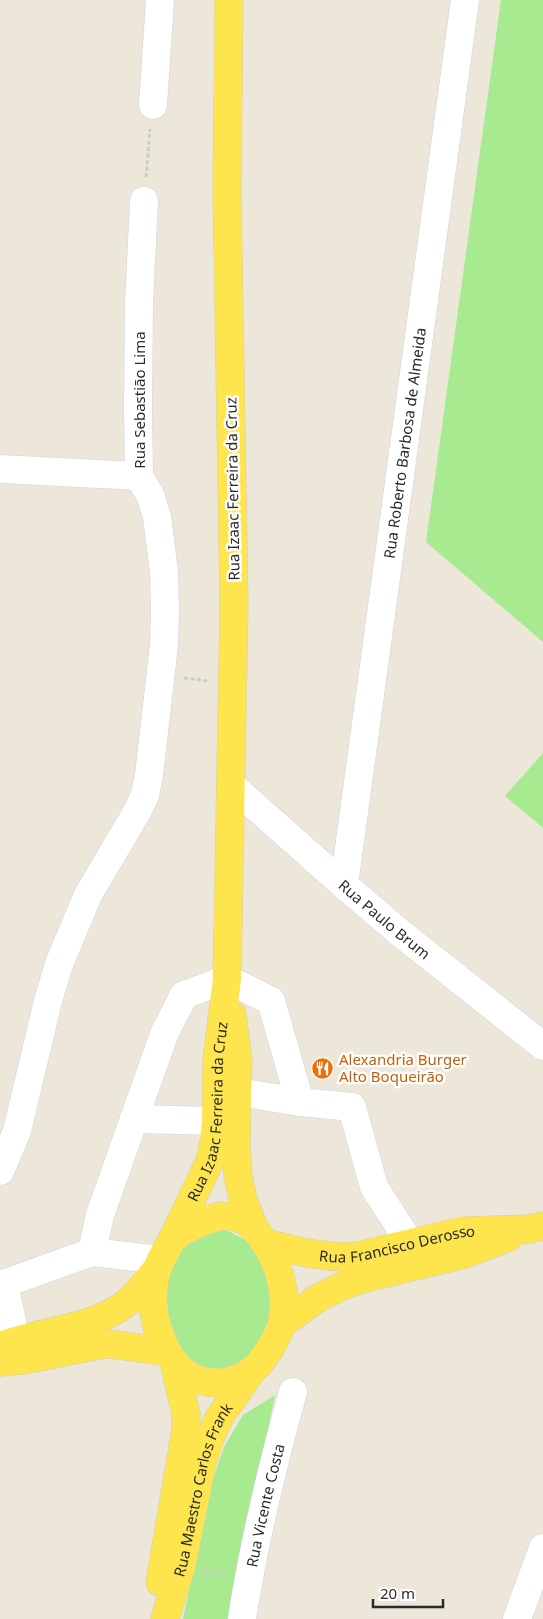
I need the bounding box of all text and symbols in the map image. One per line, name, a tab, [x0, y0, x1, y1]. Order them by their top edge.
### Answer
street label: Rua Roberto Barbosa de Almeida	[379, 326, 430, 560]
street label: Rua Sebastião Lima	[129, 331, 149, 469]
street label: Rua Izaac Ferreira da Cruz	[220, 397, 244, 581]
street label: Rua Paulo Brum	[335, 875, 435, 963]
street label: Rua Izaac Ferreira da Cruz	[182, 1020, 232, 1205]
place label: Alexandria Burger Alto Boqueirão	[339, 1049, 467, 1086]
restaurant icon: Alexandria Burger Alto Boqueirão	[311, 1056, 335, 1080]
street label: Rua Francisco Derosso	[318, 1221, 475, 1267]
street label: Rua Maestro Carlos Frank	[169, 1399, 237, 1579]
street label: Rua Vicente Costa	[241, 1441, 289, 1569]
scale bar	[373, 1576, 443, 1608]
text: 20 m	[380, 1583, 415, 1603]

